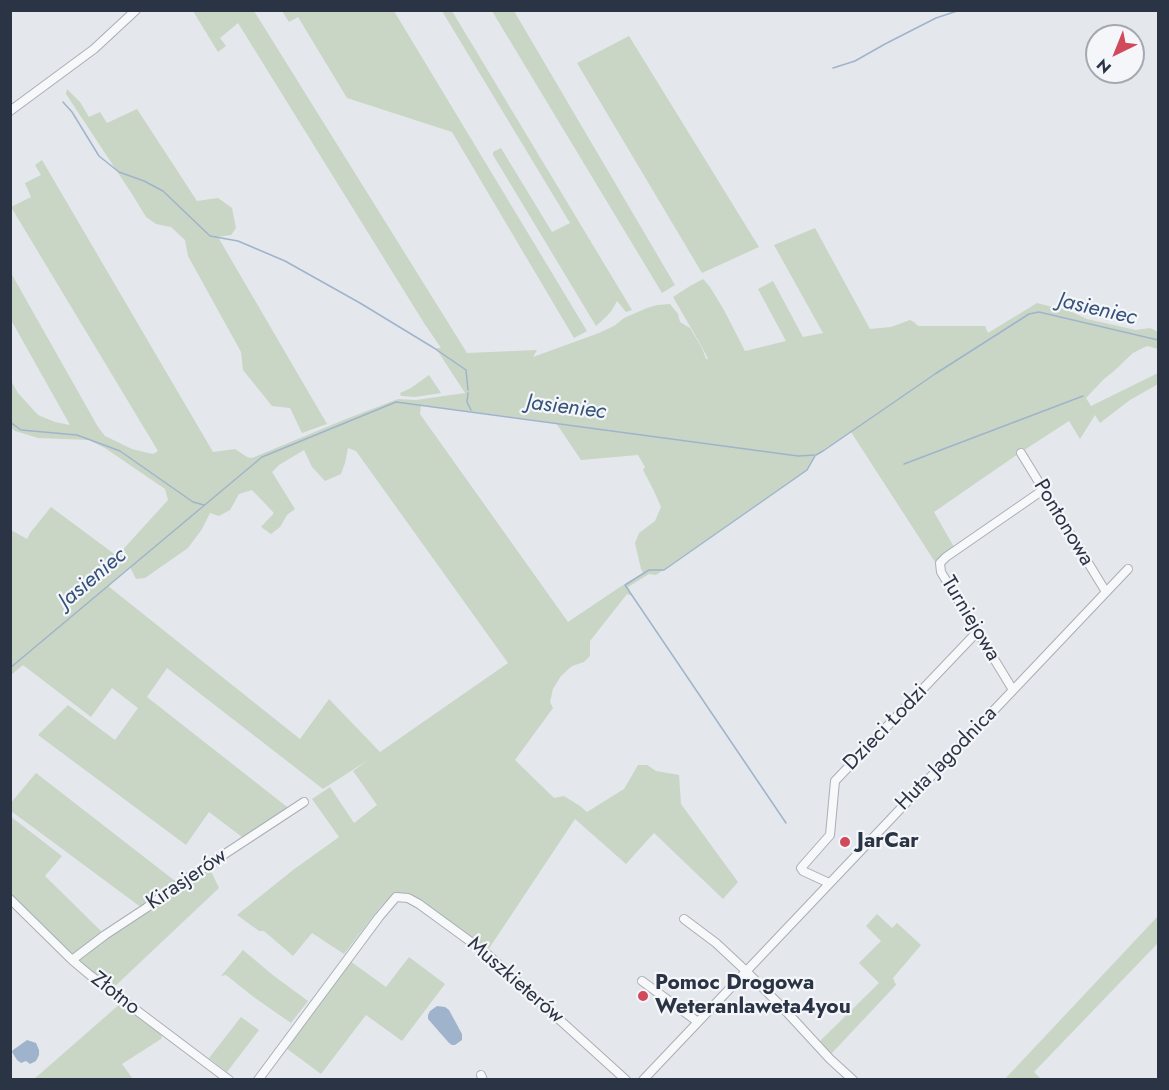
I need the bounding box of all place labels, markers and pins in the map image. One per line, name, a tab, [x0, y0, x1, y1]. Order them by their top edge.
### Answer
place label: JarCar	[857, 829, 919, 855]
marker: JarCar	[838, 835, 852, 849]
place label: Pomoc Drogowa Weteranlaweta4you	[655, 971, 851, 1021]
marker: Pomoc Drogowa Weteranlaweta4you	[636, 989, 650, 1003]

